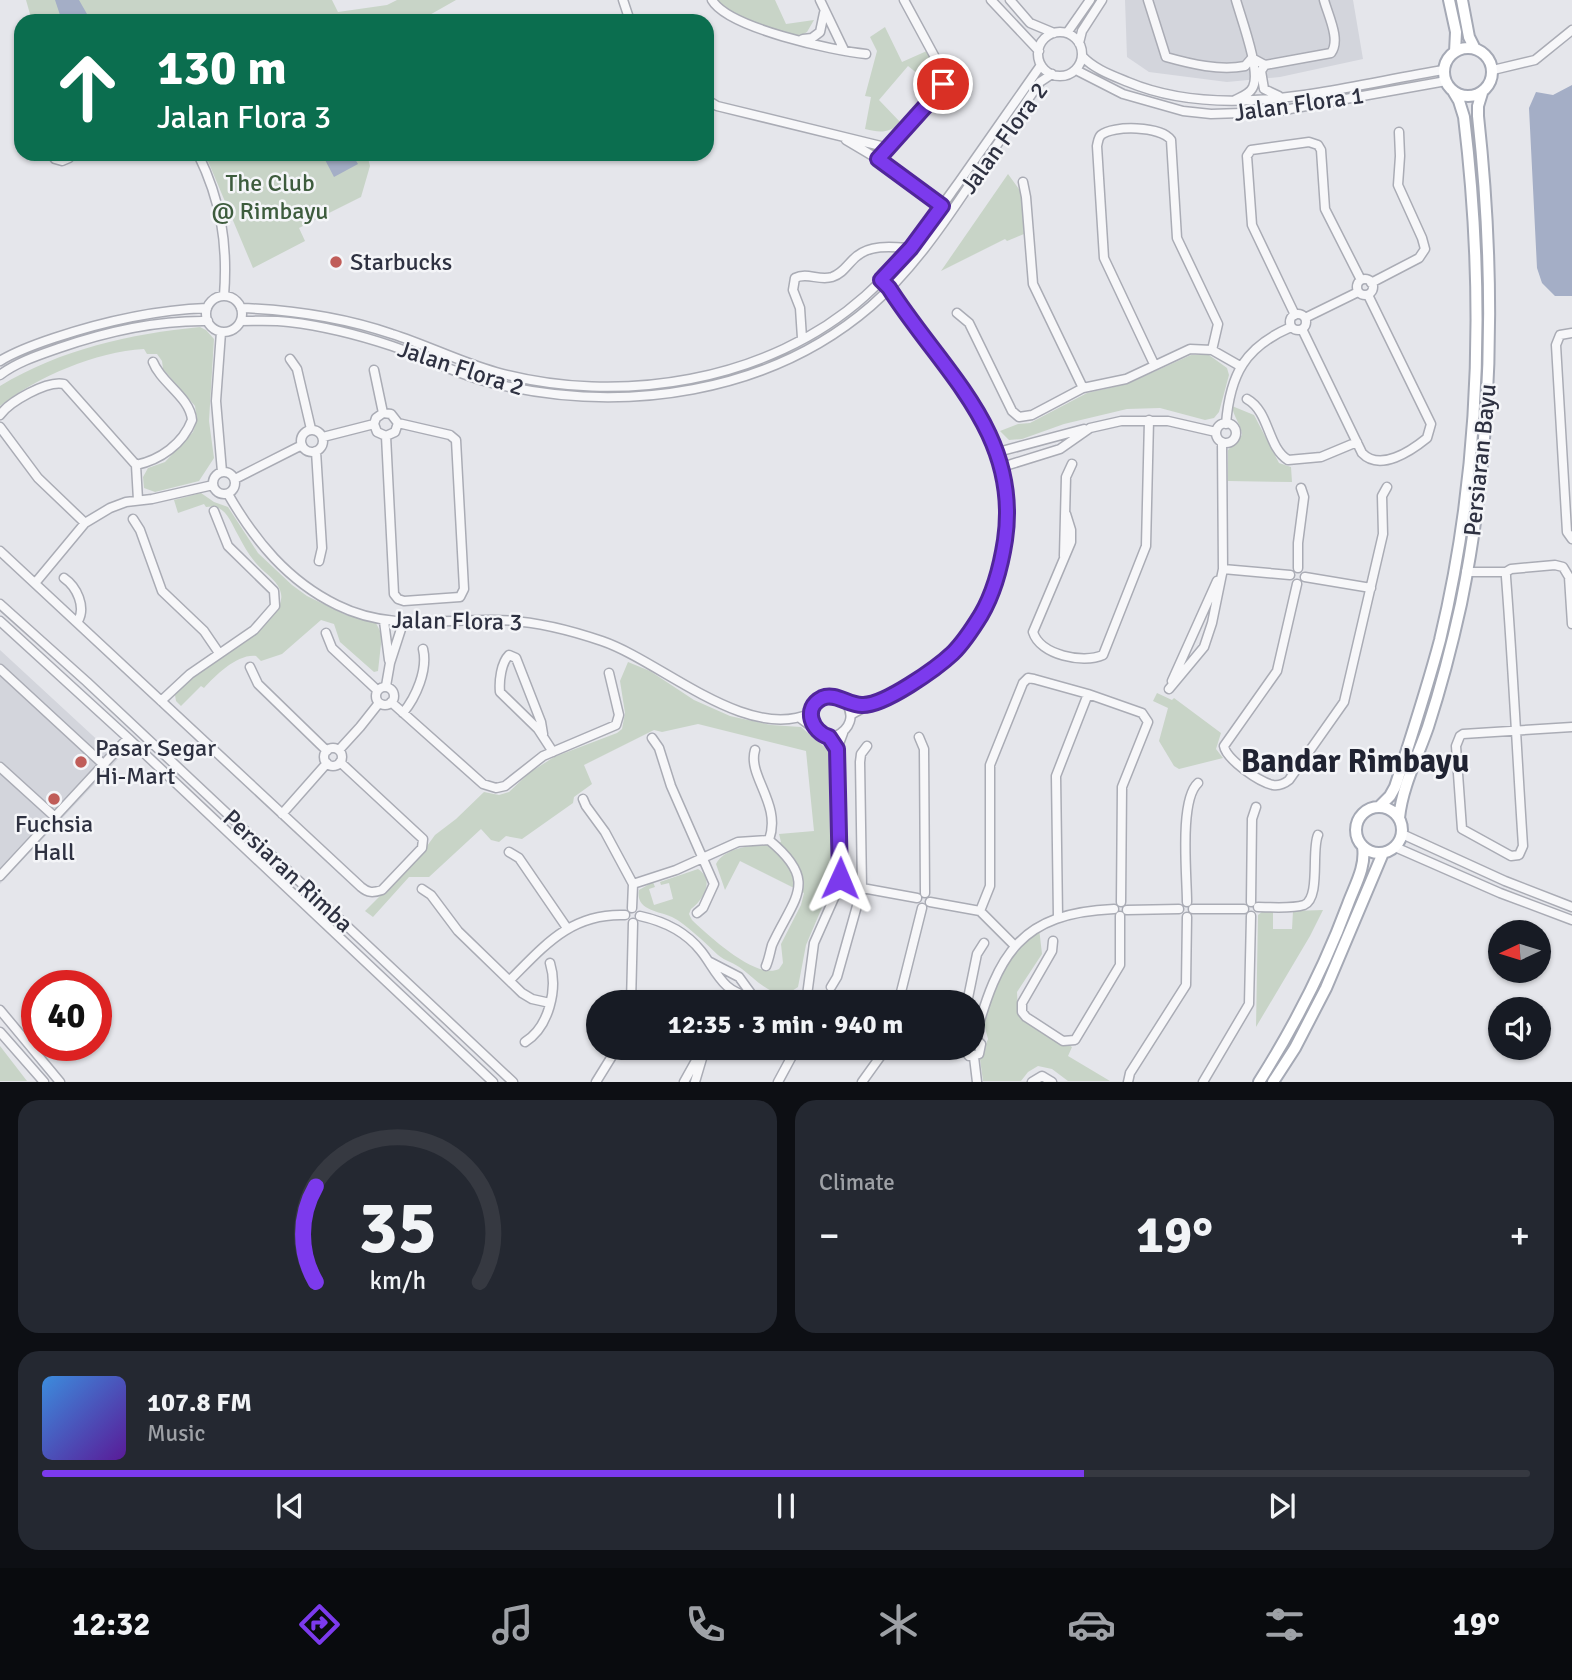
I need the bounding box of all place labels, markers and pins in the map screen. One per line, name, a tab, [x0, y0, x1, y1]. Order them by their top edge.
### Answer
pin	[913, 54, 973, 114]
place label: Starbucks	[350, 247, 452, 277]
marker: Starbucks	[328, 254, 344, 270]
place label: Pasar Segar Hi-Mart	[95, 733, 216, 791]
marker: Pasar Segar Hi-Mart	[73, 754, 89, 770]
marker: Fuchsia Hall	[46, 791, 62, 807]
place label: Fuchsia Hall	[15, 809, 93, 867]

